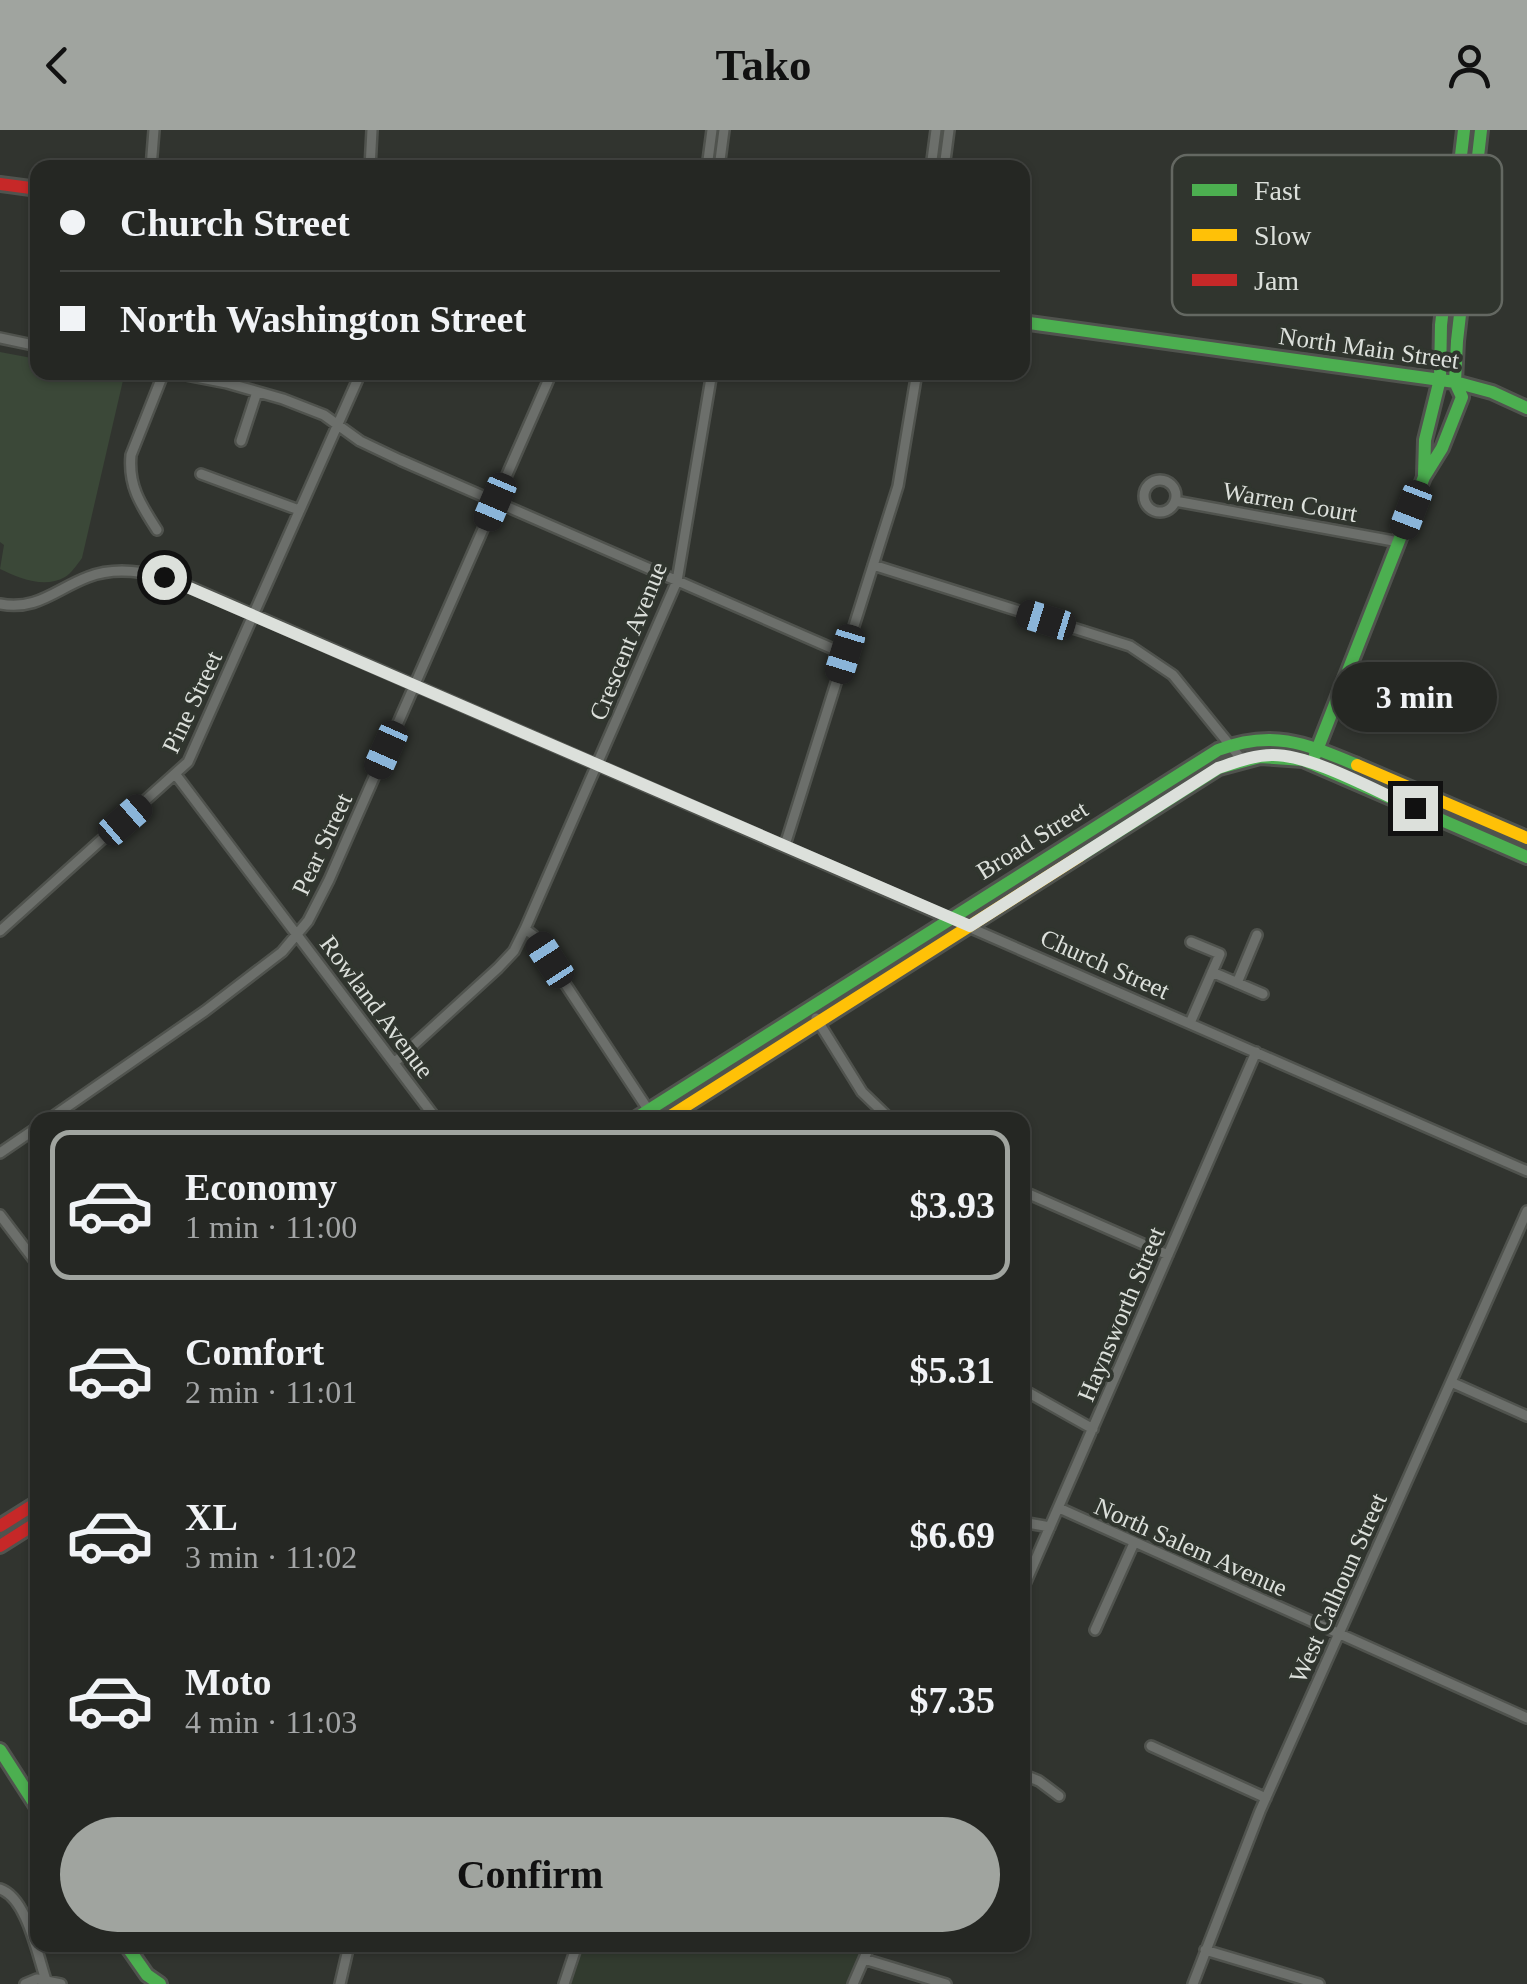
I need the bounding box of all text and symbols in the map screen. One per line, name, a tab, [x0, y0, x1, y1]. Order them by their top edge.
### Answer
icon: back	[30, 38, 85, 93]
icon: person	[1442, 38, 1497, 93]
text: Tako	[716, 40, 811, 90]
legend	[1172, 155, 1502, 315]
text: Fast	[1254, 175, 1301, 206]
text: Church Street	[120, 202, 350, 244]
text: Slow	[1254, 220, 1312, 251]
text: Jam	[1254, 265, 1299, 296]
text: North Washington Street	[120, 298, 526, 340]
street label: North Main Street	[1277, 322, 1461, 374]
car	[469, 469, 521, 535]
street label: Warren Court	[1221, 477, 1359, 527]
car	[1386, 477, 1436, 543]
route start	[142, 555, 187, 600]
street label: Crescent Avenue	[584, 558, 672, 724]
car	[1013, 597, 1079, 643]
car	[822, 621, 868, 687]
street label: Pine Street	[157, 647, 227, 757]
callout: 3 min	[1332, 663, 1498, 733]
text: 3 min	[1376, 679, 1453, 715]
car	[360, 716, 412, 784]
route end	[1393, 786, 1438, 831]
car	[93, 789, 157, 851]
street label: Pear Street	[287, 789, 357, 899]
street label: Broad Street	[972, 795, 1092, 885]
street label: Church Street	[1036, 924, 1174, 1004]
car	[521, 927, 579, 993]
street label: Rowland Avenue	[315, 931, 439, 1083]
icon: car	[65, 1160, 155, 1250]
text: Economy	[185, 1166, 337, 1208]
text: $3.93	[910, 1184, 995, 1226]
text: 1 min · 11:00	[185, 1209, 357, 1245]
street label: Haynsworth Street	[1072, 1223, 1170, 1405]
icon: car	[65, 1325, 155, 1415]
text: Comfort	[185, 1331, 324, 1373]
text: $5.31	[910, 1349, 995, 1391]
text: 2 min · 11:01	[185, 1374, 357, 1410]
street label: West Calhoun Street	[1284, 1489, 1392, 1687]
icon: car	[65, 1490, 155, 1580]
street label: North Salem Avenue	[1091, 1492, 1291, 1602]
text: XL	[185, 1496, 238, 1538]
text: $6.69	[910, 1514, 995, 1556]
text: 3 min · 11:02	[185, 1539, 357, 1575]
icon: car	[65, 1655, 155, 1745]
text: Moto	[185, 1661, 272, 1703]
text: $7.35	[910, 1679, 995, 1721]
text: 4 min · 11:03	[185, 1704, 357, 1740]
button: Confirm	[60, 1817, 1000, 1932]

